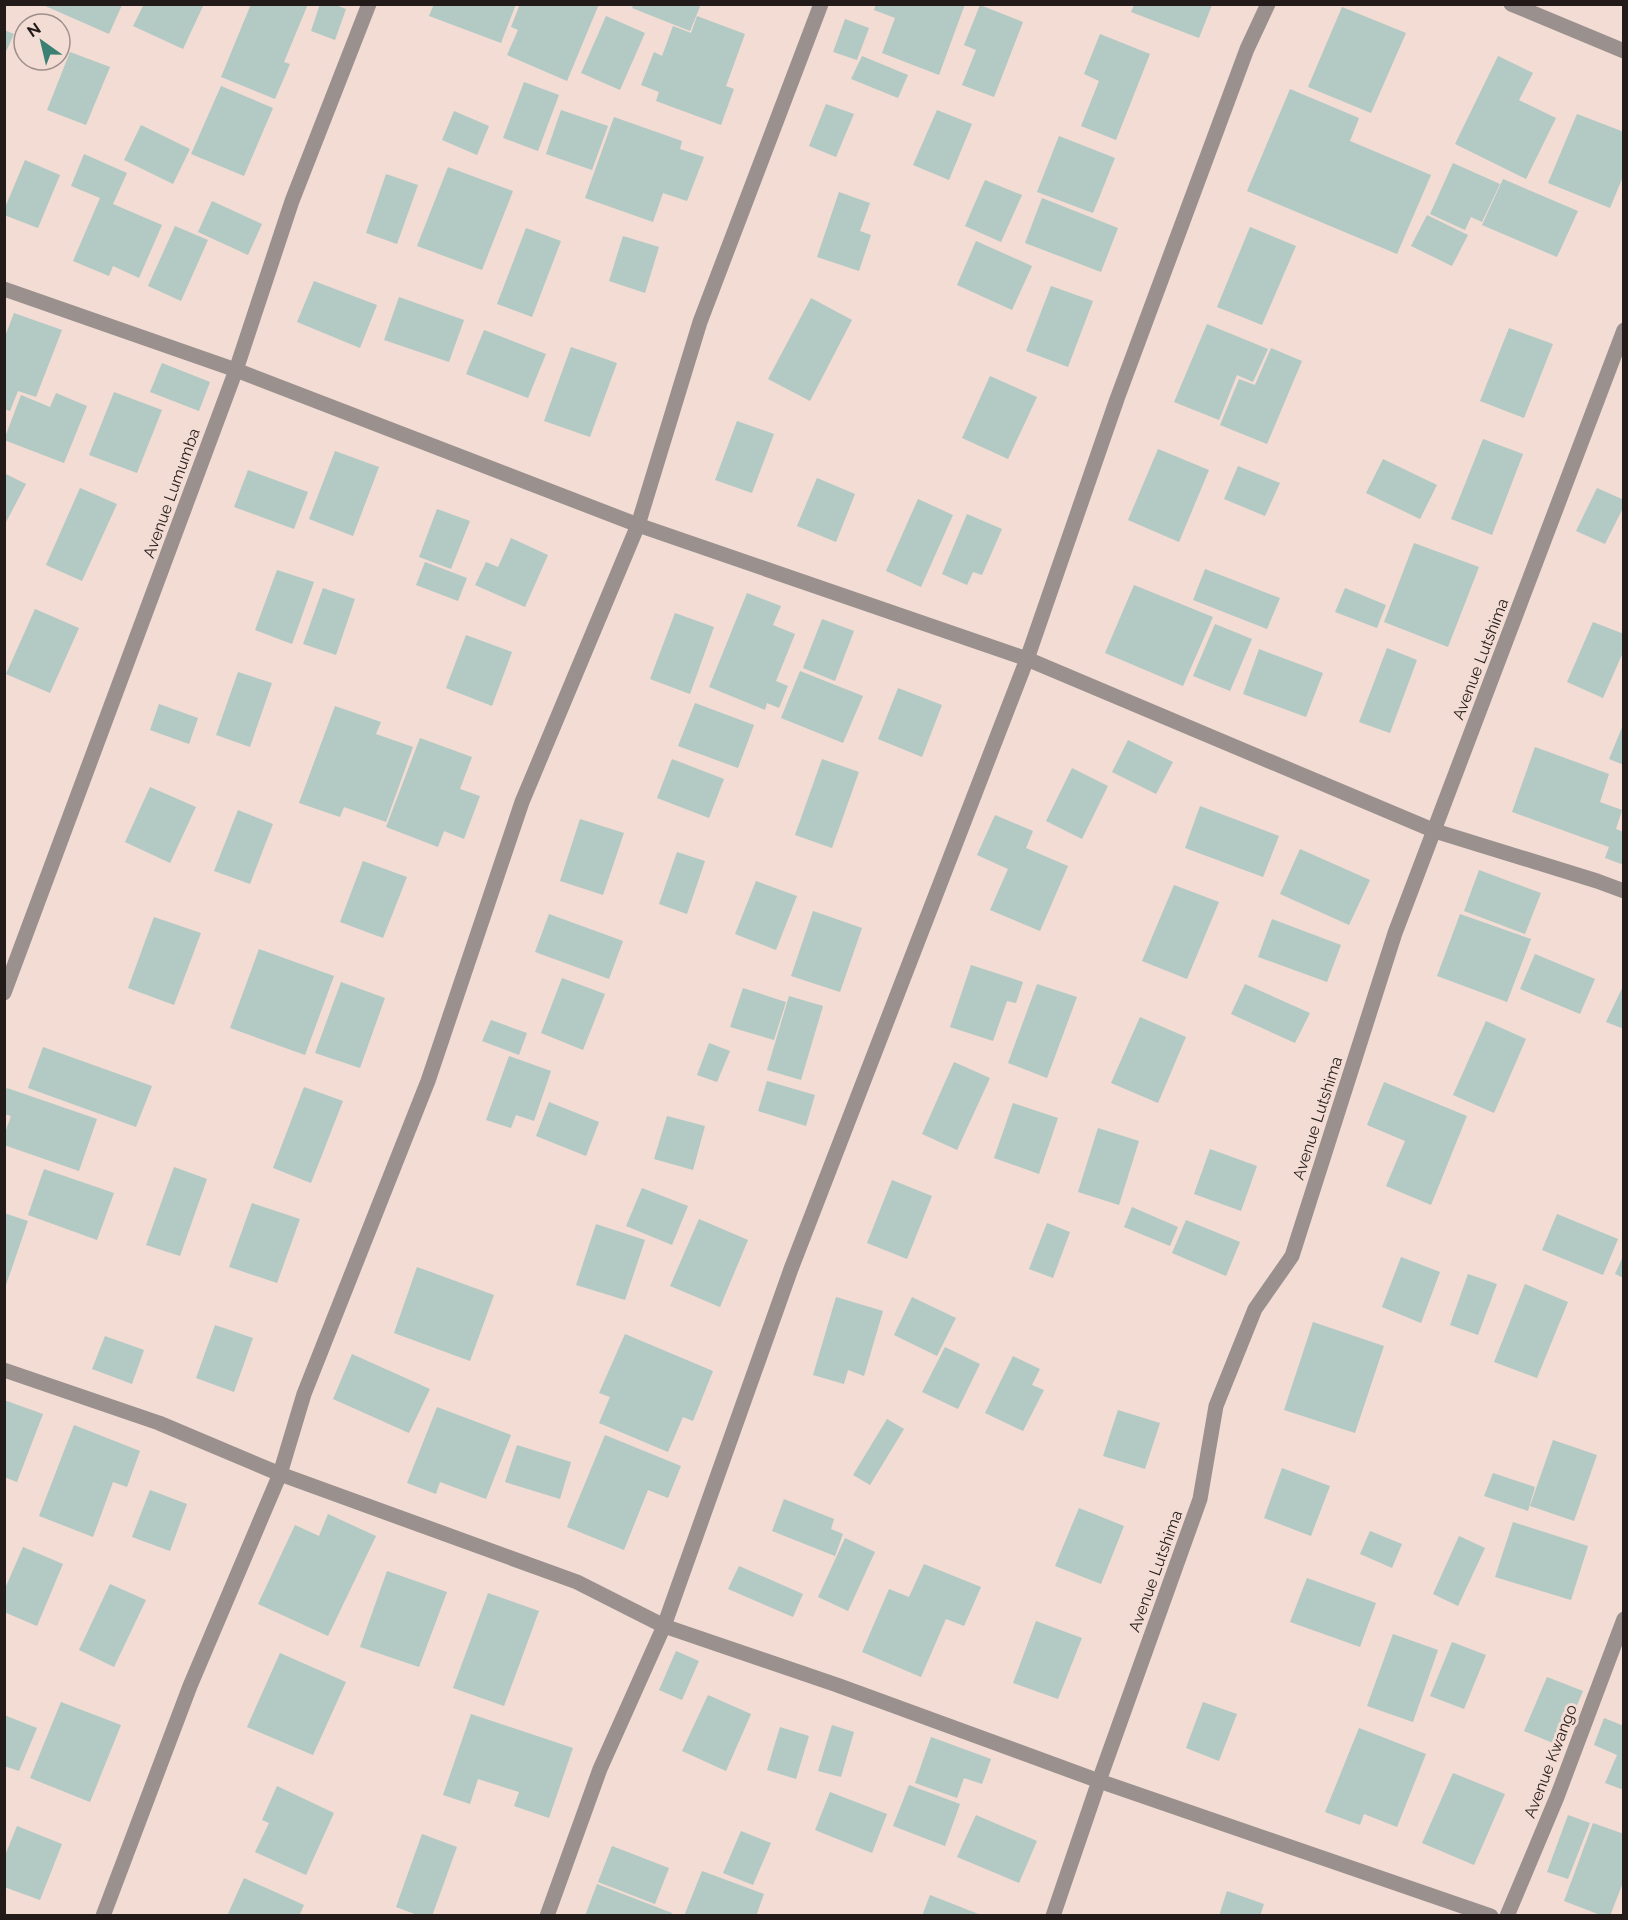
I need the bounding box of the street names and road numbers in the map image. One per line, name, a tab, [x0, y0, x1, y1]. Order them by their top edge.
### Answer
street label: Avenue Lumumba	[139, 426, 204, 561]
street label: Avenue Lutshima	[1449, 596, 1512, 723]
street label: Avenue Lutshima	[1289, 1054, 1346, 1182]
street label: Avenue Lutshima	[1125, 1508, 1186, 1635]
street label: Avenue Kwango	[1520, 1702, 1581, 1821]

